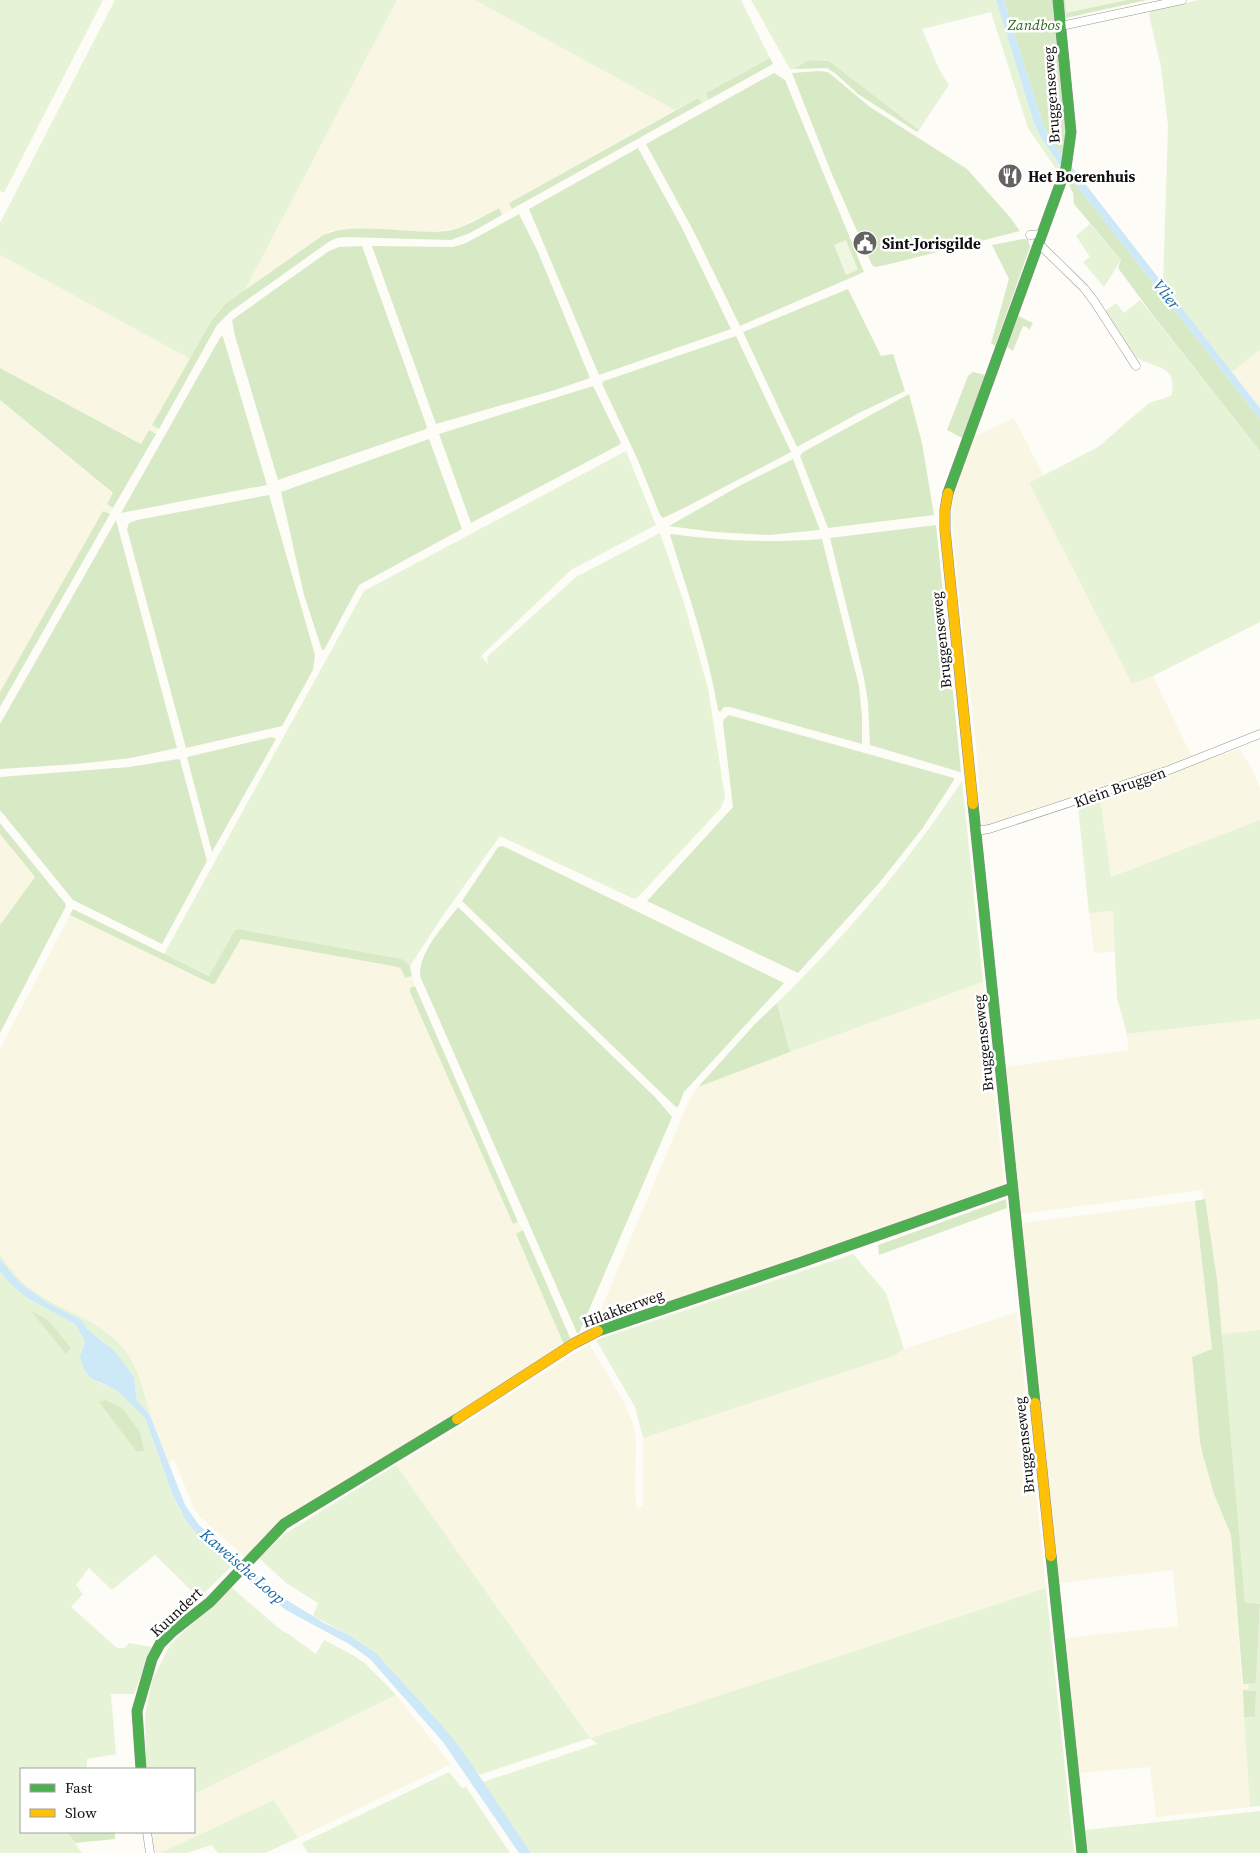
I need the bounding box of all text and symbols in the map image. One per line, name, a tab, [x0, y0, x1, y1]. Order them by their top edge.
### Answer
park label: Zandbos	[1007, 14, 1061, 35]
street label: Bruggenseweg	[1037, 46, 1065, 144]
restaurant icon: Het Boerenhuis	[997, 163, 1023, 189]
place label: Het Boerenhuis	[1028, 166, 1136, 187]
public building icon: Sint-Jorisgilde	[852, 230, 878, 256]
place label: Sint-Jorisgilde	[882, 233, 981, 254]
water label: Vlier	[1148, 275, 1186, 314]
street label: Bruggenseweg	[925, 590, 957, 689]
street label: Klein Bruggen	[1071, 762, 1169, 812]
street label: Bruggenseweg	[967, 993, 999, 1092]
street label: Hilakkerweg	[579, 1284, 667, 1332]
street label: Bruggenseweg	[1008, 1395, 1040, 1494]
water label: Kaweische Loop	[195, 1522, 290, 1609]
street label: Kuundert	[145, 1582, 207, 1641]
legend	[20, 1768, 195, 1833]
text: Fast	[65, 1777, 92, 1798]
text: Slow	[65, 1802, 97, 1823]

